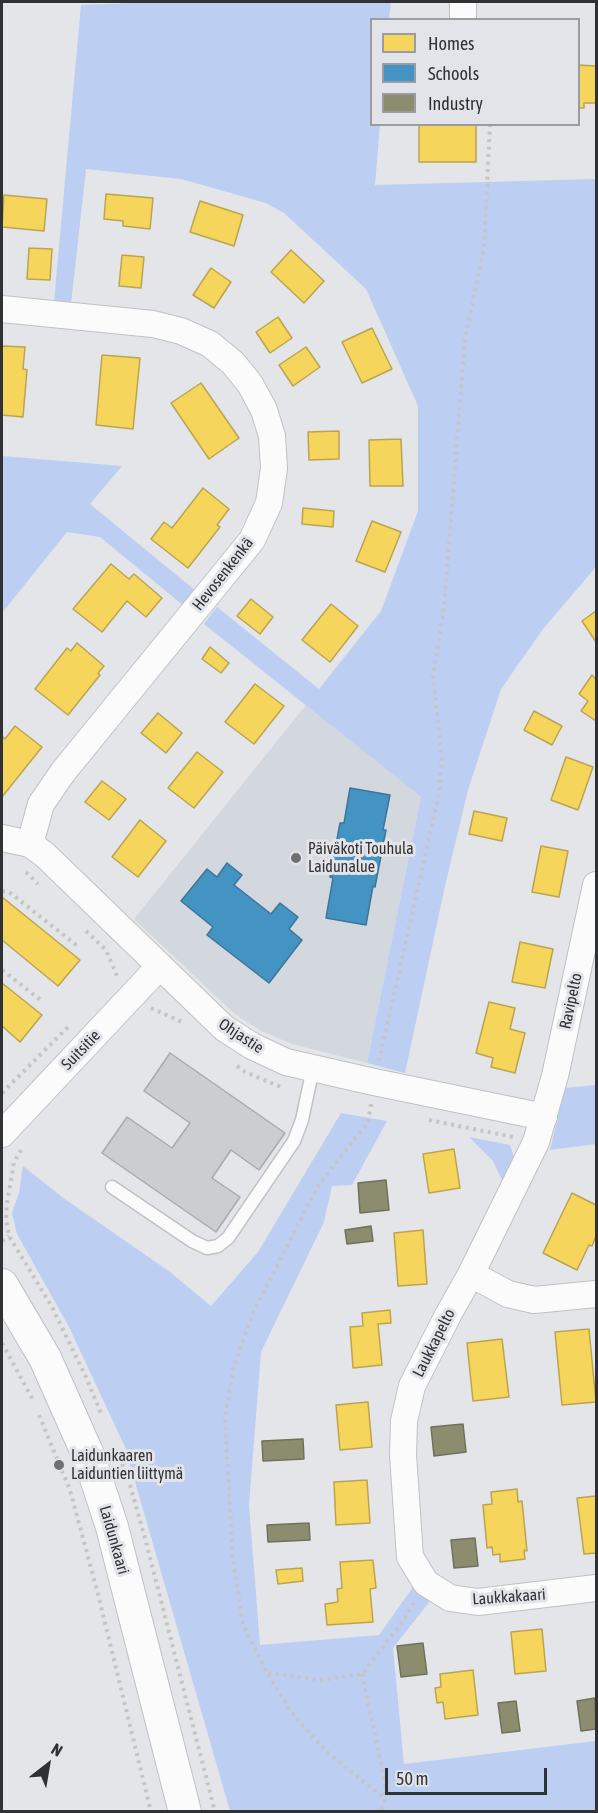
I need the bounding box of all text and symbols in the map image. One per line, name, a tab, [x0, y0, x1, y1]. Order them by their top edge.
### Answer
legend	[370, 18, 580, 126]
text: Homes	[428, 33, 474, 54]
text: Schools	[428, 63, 479, 84]
text: Industry	[428, 93, 483, 114]
street label: Hevosenkenkä	[189, 534, 257, 614]
place label: Päiväkoti Touhula Laidunalue	[308, 839, 414, 877]
marker: Päiväkoti Touhula Laidunalue	[289, 851, 303, 865]
street label: Ravipelto	[556, 971, 586, 1031]
street label: Ohjastie	[215, 1014, 267, 1058]
street label: Suitsitie	[58, 1026, 104, 1074]
street label: Laukkapelto	[409, 1306, 459, 1380]
place label: Laidunkaaren Laiduntien liittymä	[71, 1446, 183, 1484]
marker: Laidunkaaren Laiduntien liittymä	[52, 1458, 66, 1472]
street label: Laidunkaari	[95, 1503, 133, 1577]
street label: Laukkakaari	[472, 1585, 546, 1609]
north arrow	[18, 1735, 78, 1795]
text: N	[49, 1739, 66, 1760]
scale bar	[388, 1756, 550, 1794]
text: 50 m	[396, 1768, 428, 1789]

